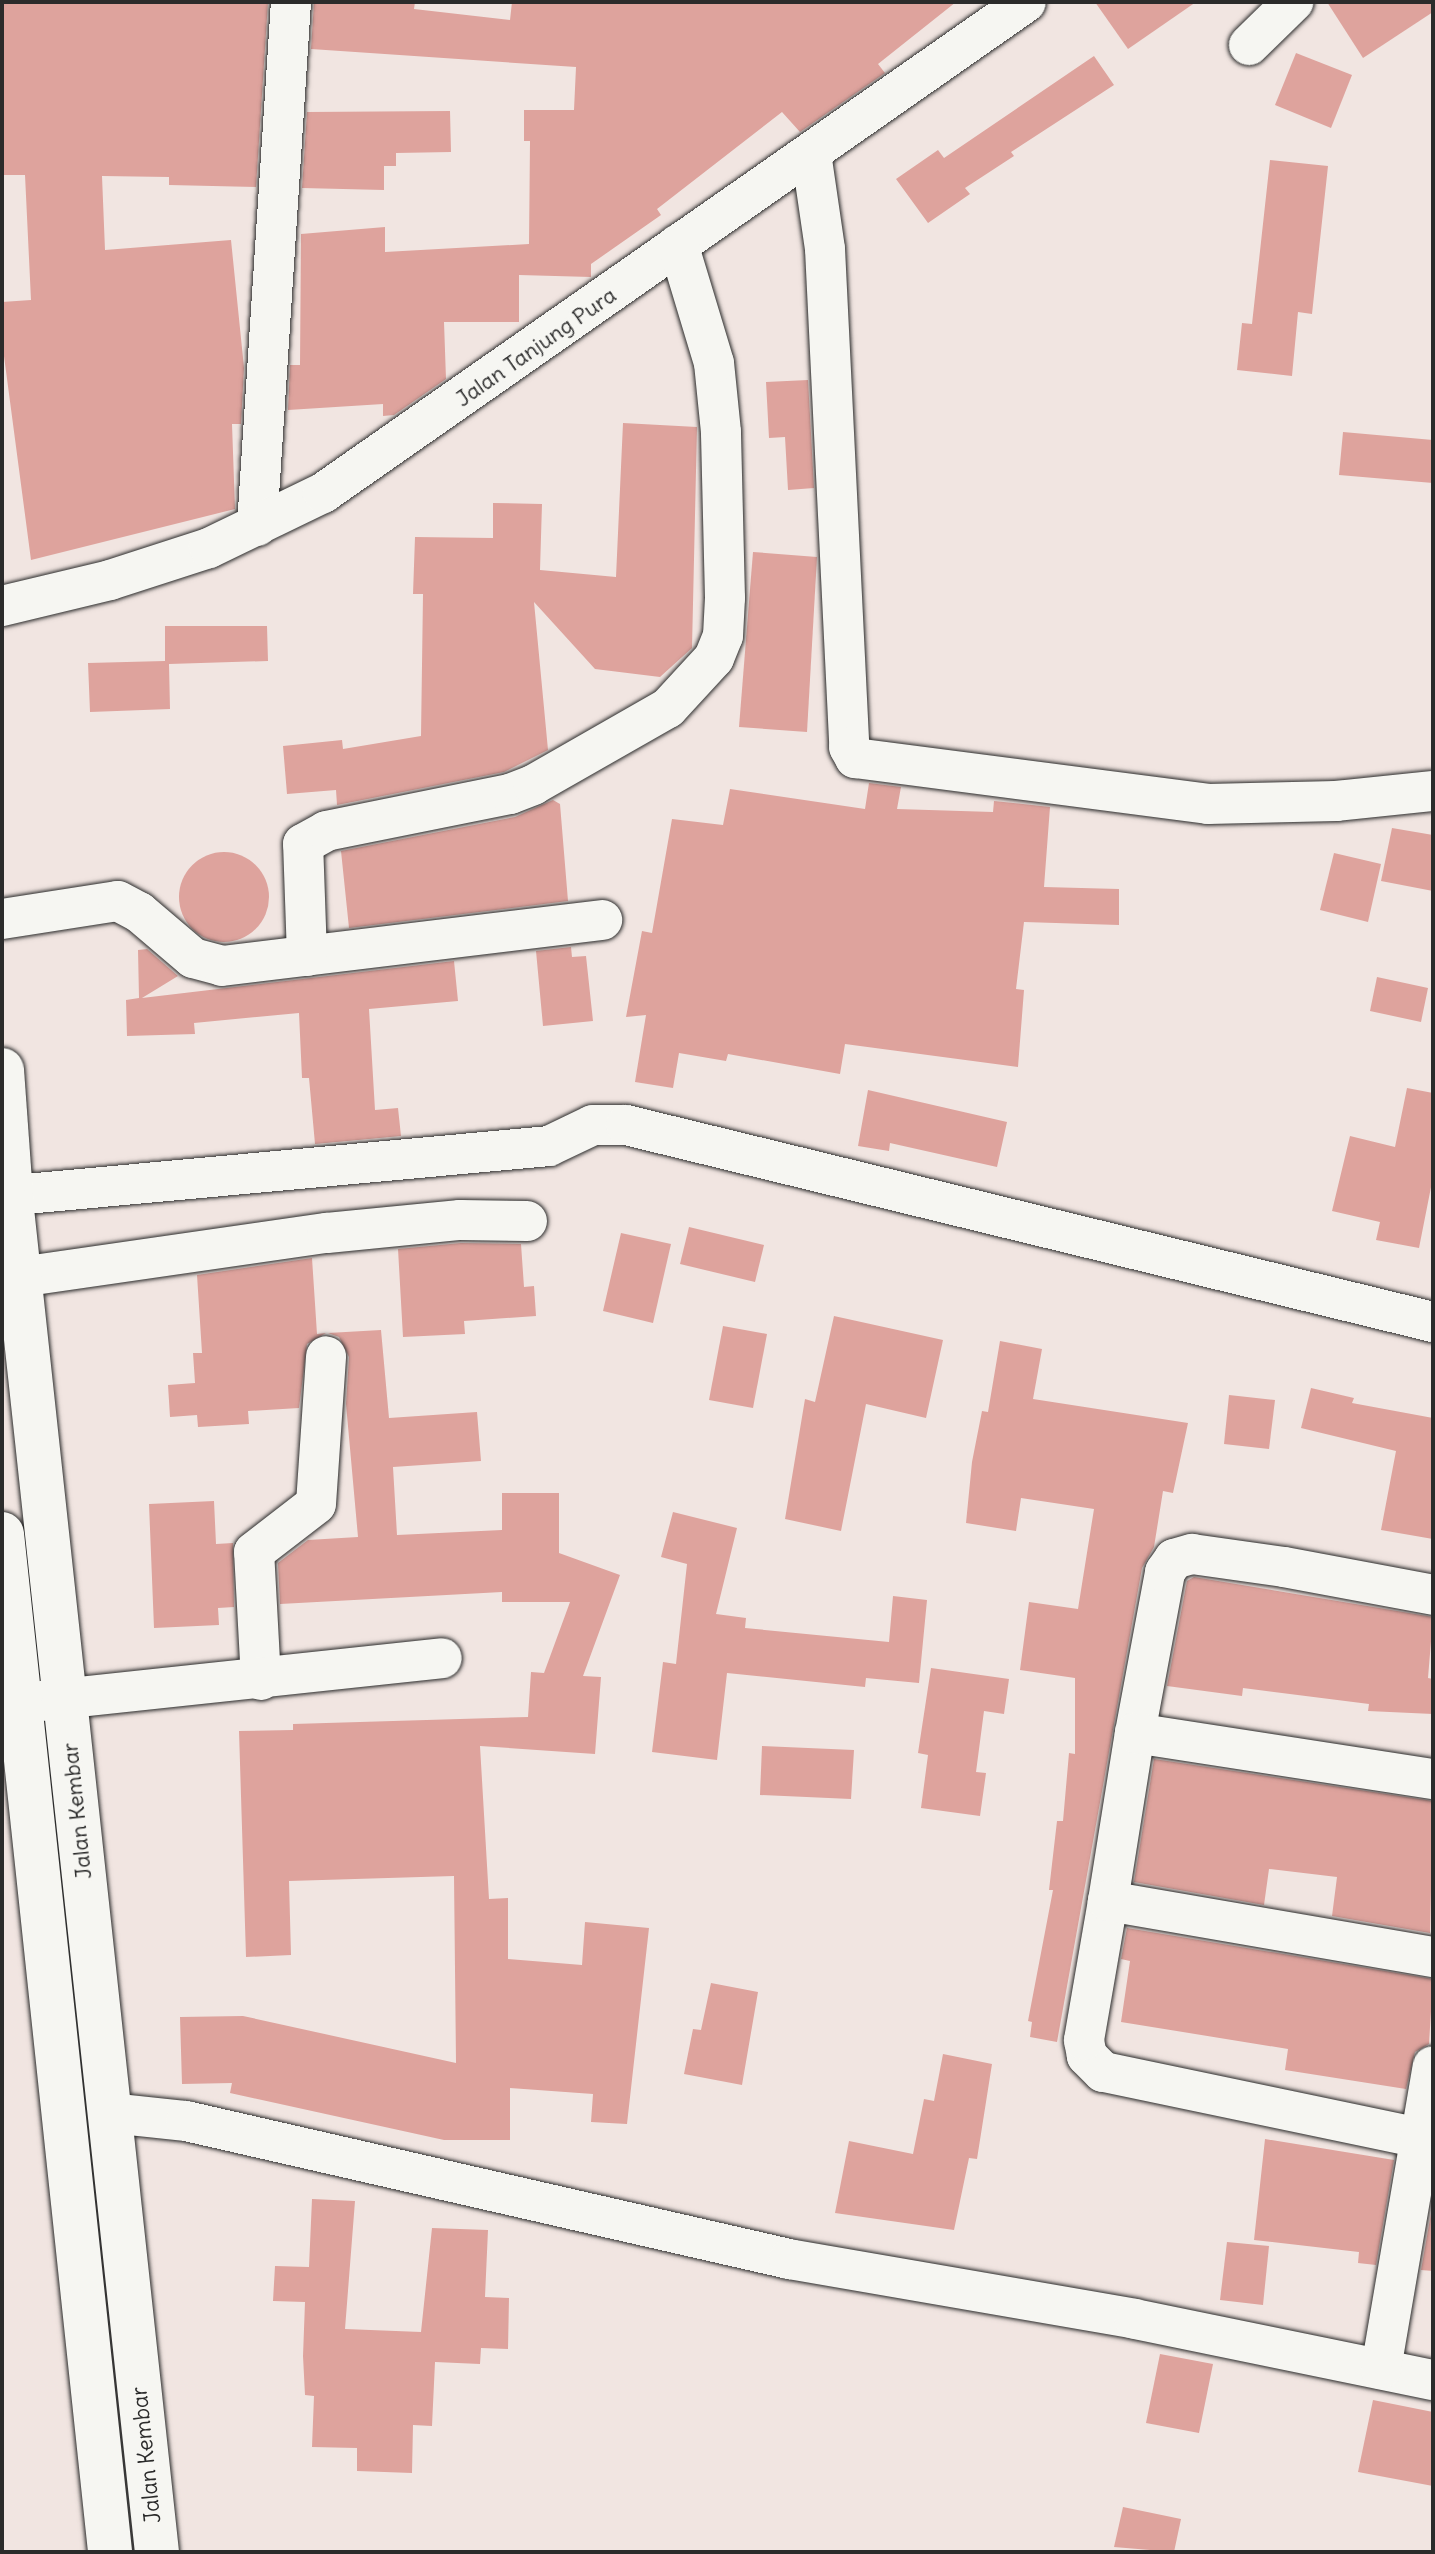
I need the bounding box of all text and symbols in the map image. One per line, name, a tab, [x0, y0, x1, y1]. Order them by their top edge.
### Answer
street label: Jalan Tanjung Pura	[451, 282, 621, 412]
street label: Jalan Kembar	[57, 1741, 97, 1881]
street label: Jalan Kembar	[126, 2385, 166, 2525]

